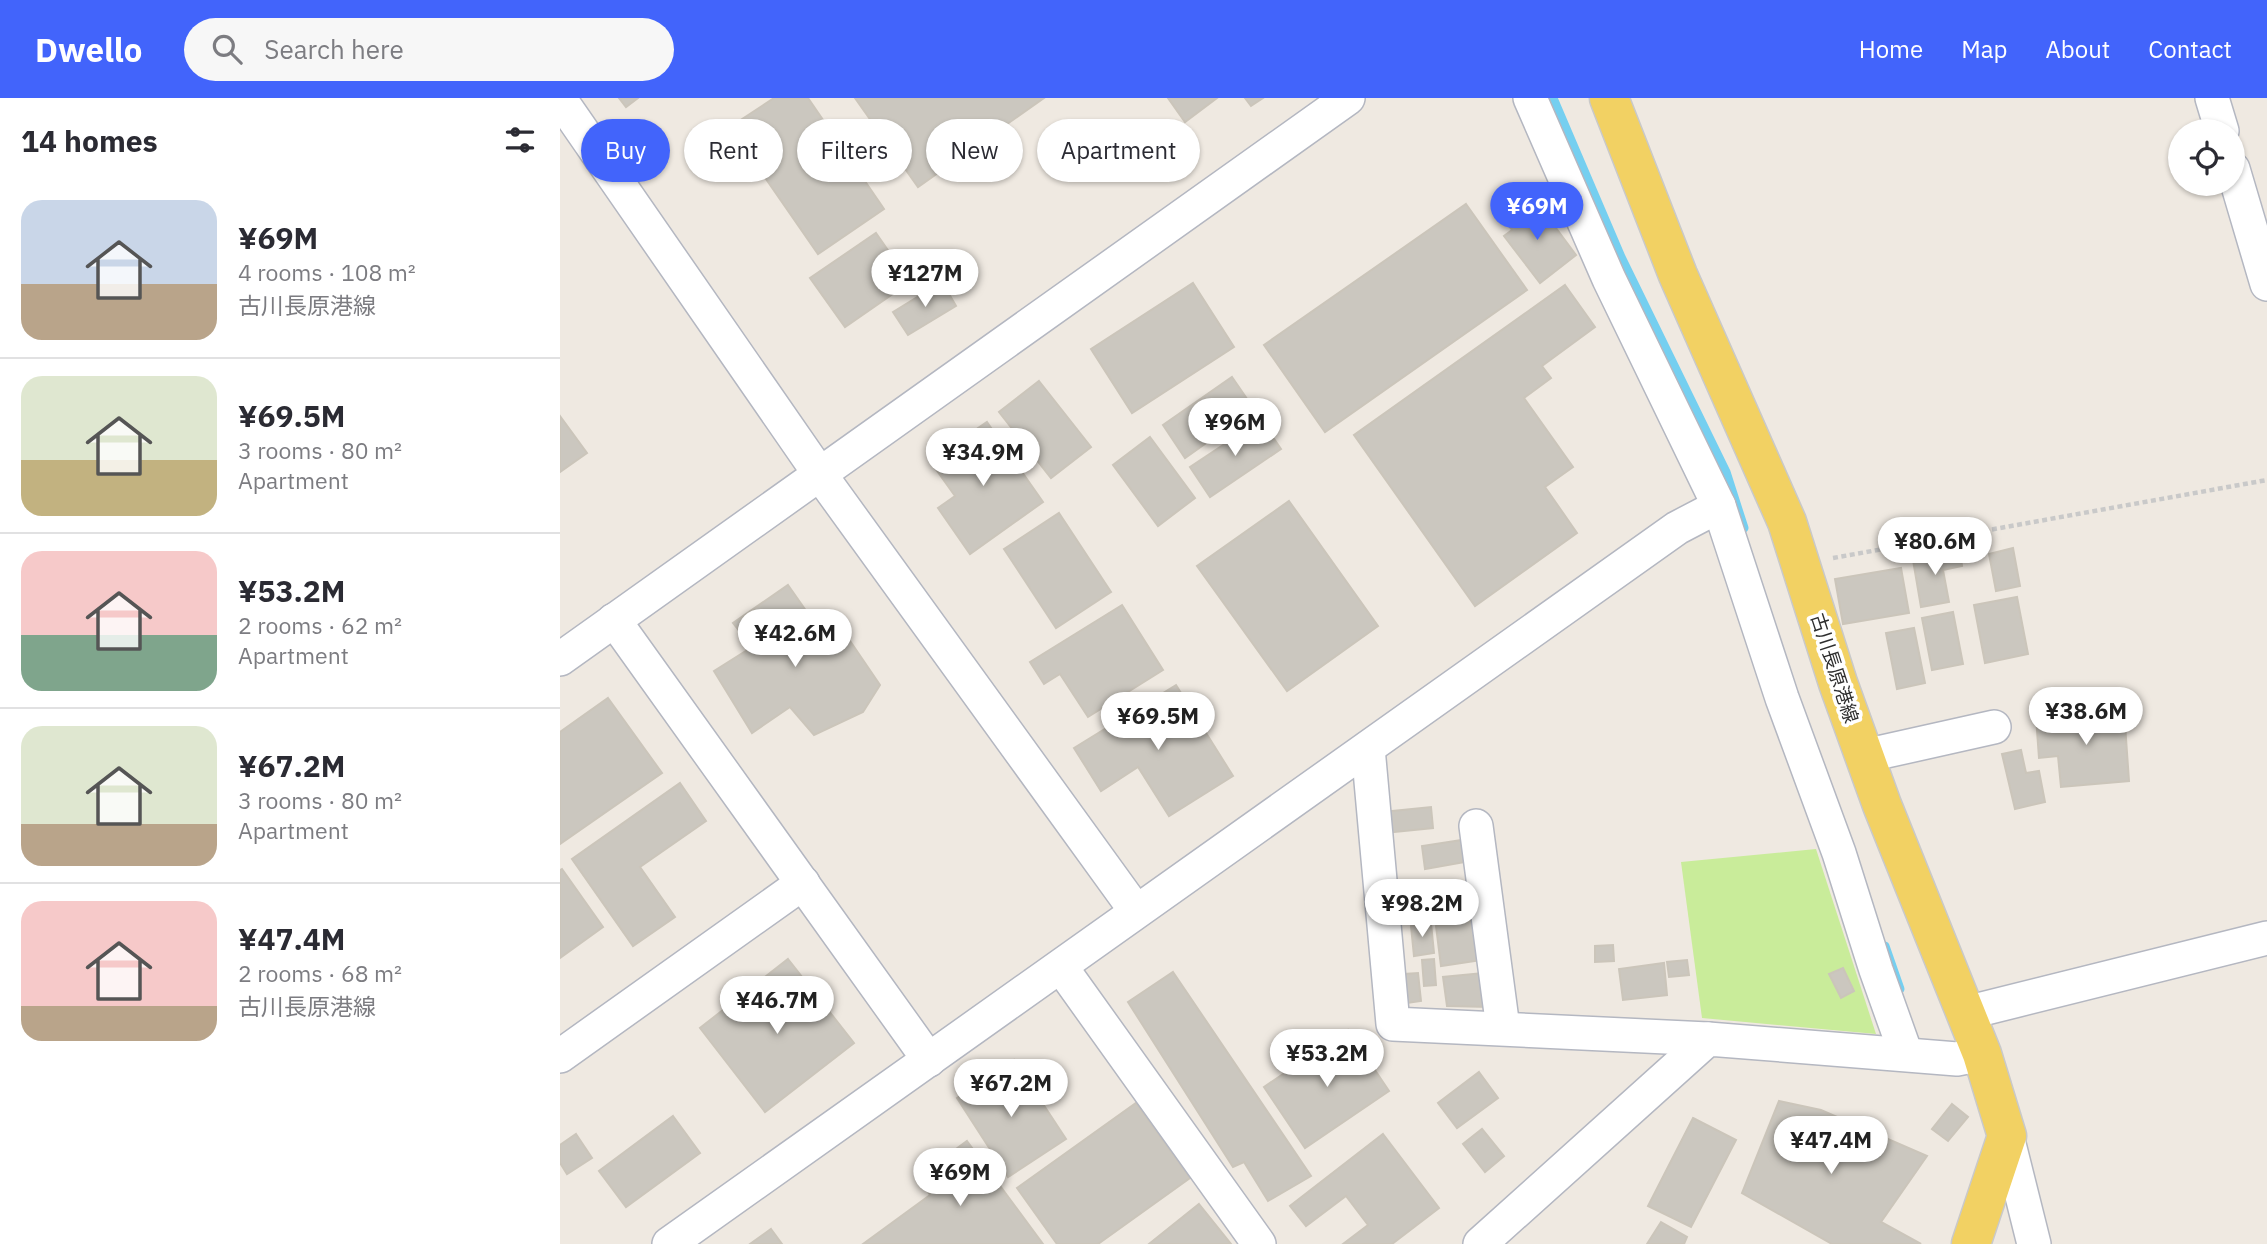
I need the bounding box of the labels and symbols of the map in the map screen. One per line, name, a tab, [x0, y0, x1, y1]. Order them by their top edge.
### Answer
pin: ¥69M	[1496, 183, 1578, 242]
pin: ¥127M	[876, 250, 974, 309]
pin: ¥96M	[1194, 398, 1276, 458]
pin: ¥34.9M	[926, 428, 1040, 488]
pin: ¥80.6M	[1878, 518, 1992, 577]
pin: ¥42.6M	[738, 610, 852, 669]
street label: 古川長原港線	[1806, 610, 1864, 726]
pin: ¥38.6M	[2029, 688, 2143, 747]
pin: ¥69.5M	[1101, 692, 1215, 752]
pin: ¥98.2M	[1365, 880, 1479, 939]
pin: ¥46.7M	[720, 976, 834, 1036]
pin: ¥53.2M	[1270, 1030, 1384, 1089]
pin: ¥67.2M	[954, 1060, 1068, 1119]
pin: ¥47.4M	[1774, 1116, 1888, 1176]
pin: ¥69M	[919, 1148, 1001, 1208]

